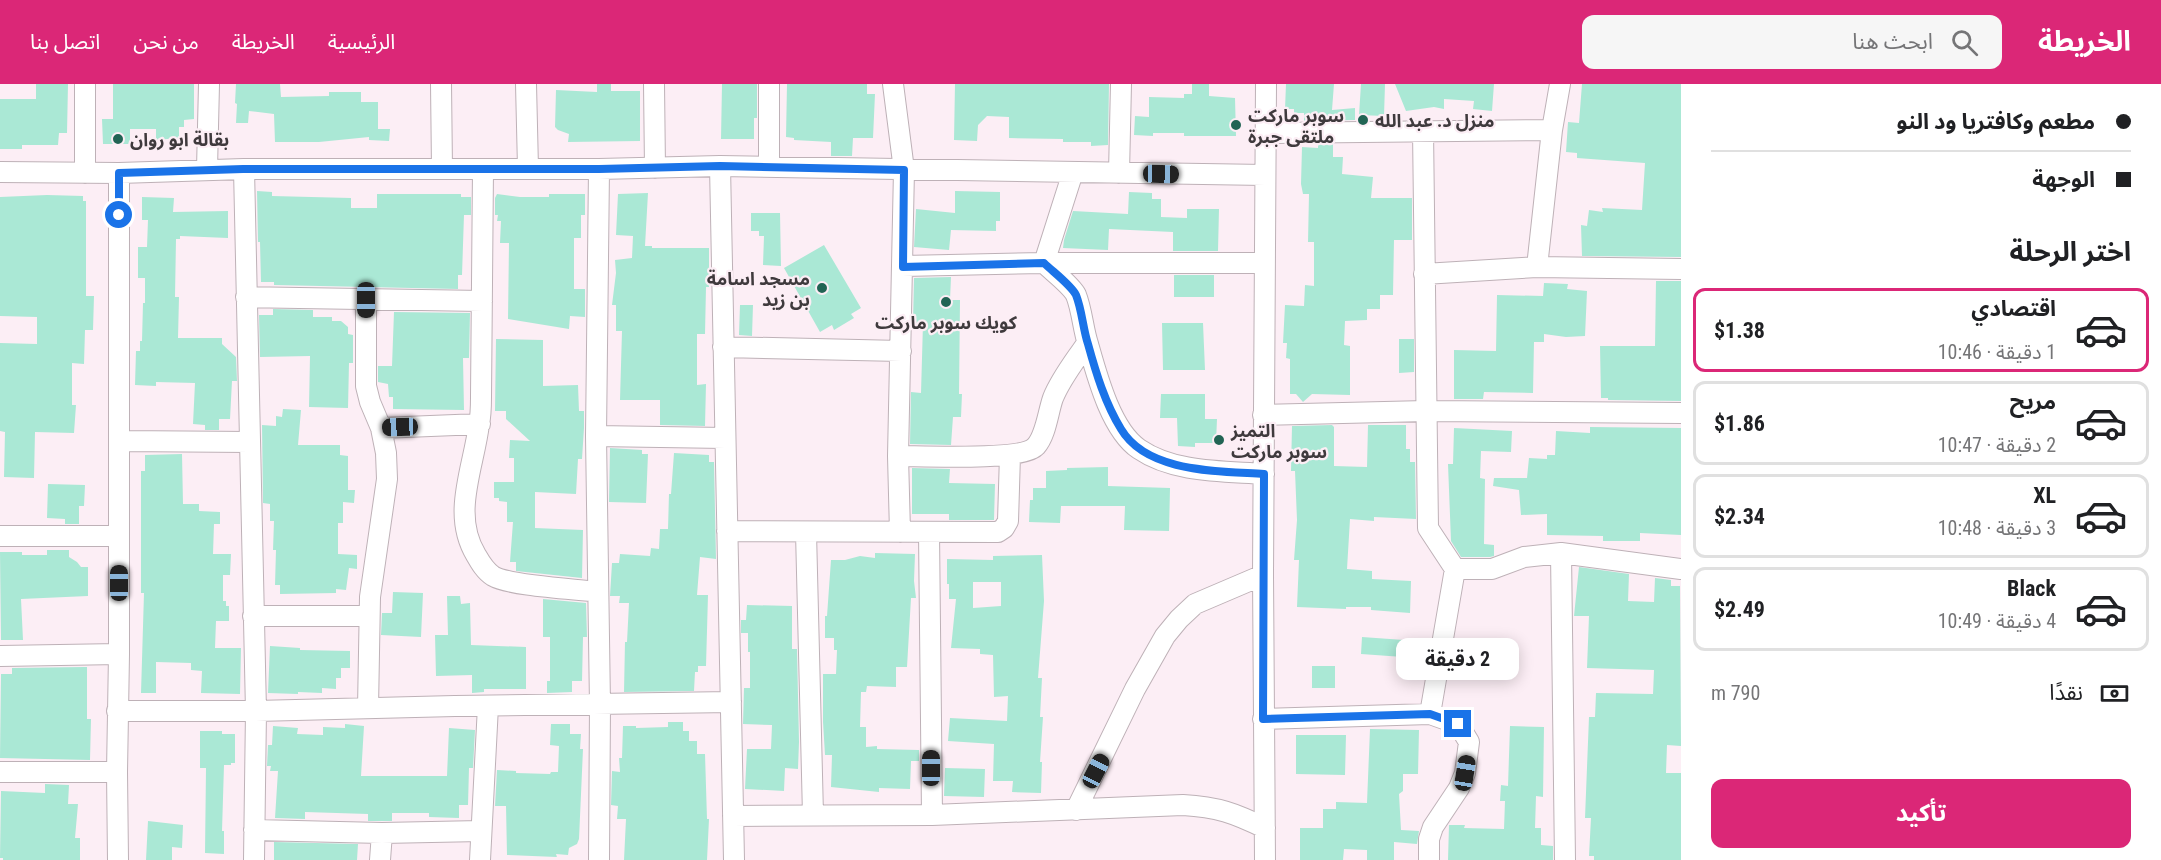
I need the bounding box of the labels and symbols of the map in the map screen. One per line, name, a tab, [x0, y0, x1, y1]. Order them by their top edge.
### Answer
place label: سوبر ماركت ملتقى جبرة	[1248, 105, 1344, 148]
place label: منزل د. عبد الله	[1375, 110, 1494, 132]
marker: منزل د. عبد الله	[1356, 113, 1370, 127]
marker: سوبر ماركت ملتقى جبرة	[1229, 118, 1243, 132]
place label: بقالة ابو روان	[130, 129, 229, 151]
marker: بقالة ابو روان	[111, 132, 125, 146]
car	[1143, 165, 1179, 183]
route start	[105, 201, 132, 228]
place label: مسجد اسامة بن زيد	[707, 268, 810, 311]
marker: مسجد اسامة بن زيد	[815, 281, 829, 295]
car	[357, 282, 375, 318]
marker: كويك سوبر ماركت	[939, 295, 953, 309]
place label: كويك سوبر ماركت	[875, 312, 1018, 334]
car	[382, 417, 418, 437]
place label: التميز سوبر ماركت	[1230, 420, 1327, 463]
marker: التميز سوبر ماركت	[1212, 433, 1226, 447]
car	[110, 565, 128, 601]
callout: 2 دقيقة	[1396, 637, 1520, 679]
route end	[1444, 710, 1471, 737]
car	[922, 750, 940, 786]
car	[1080, 751, 1112, 791]
car	[1453, 754, 1477, 792]

